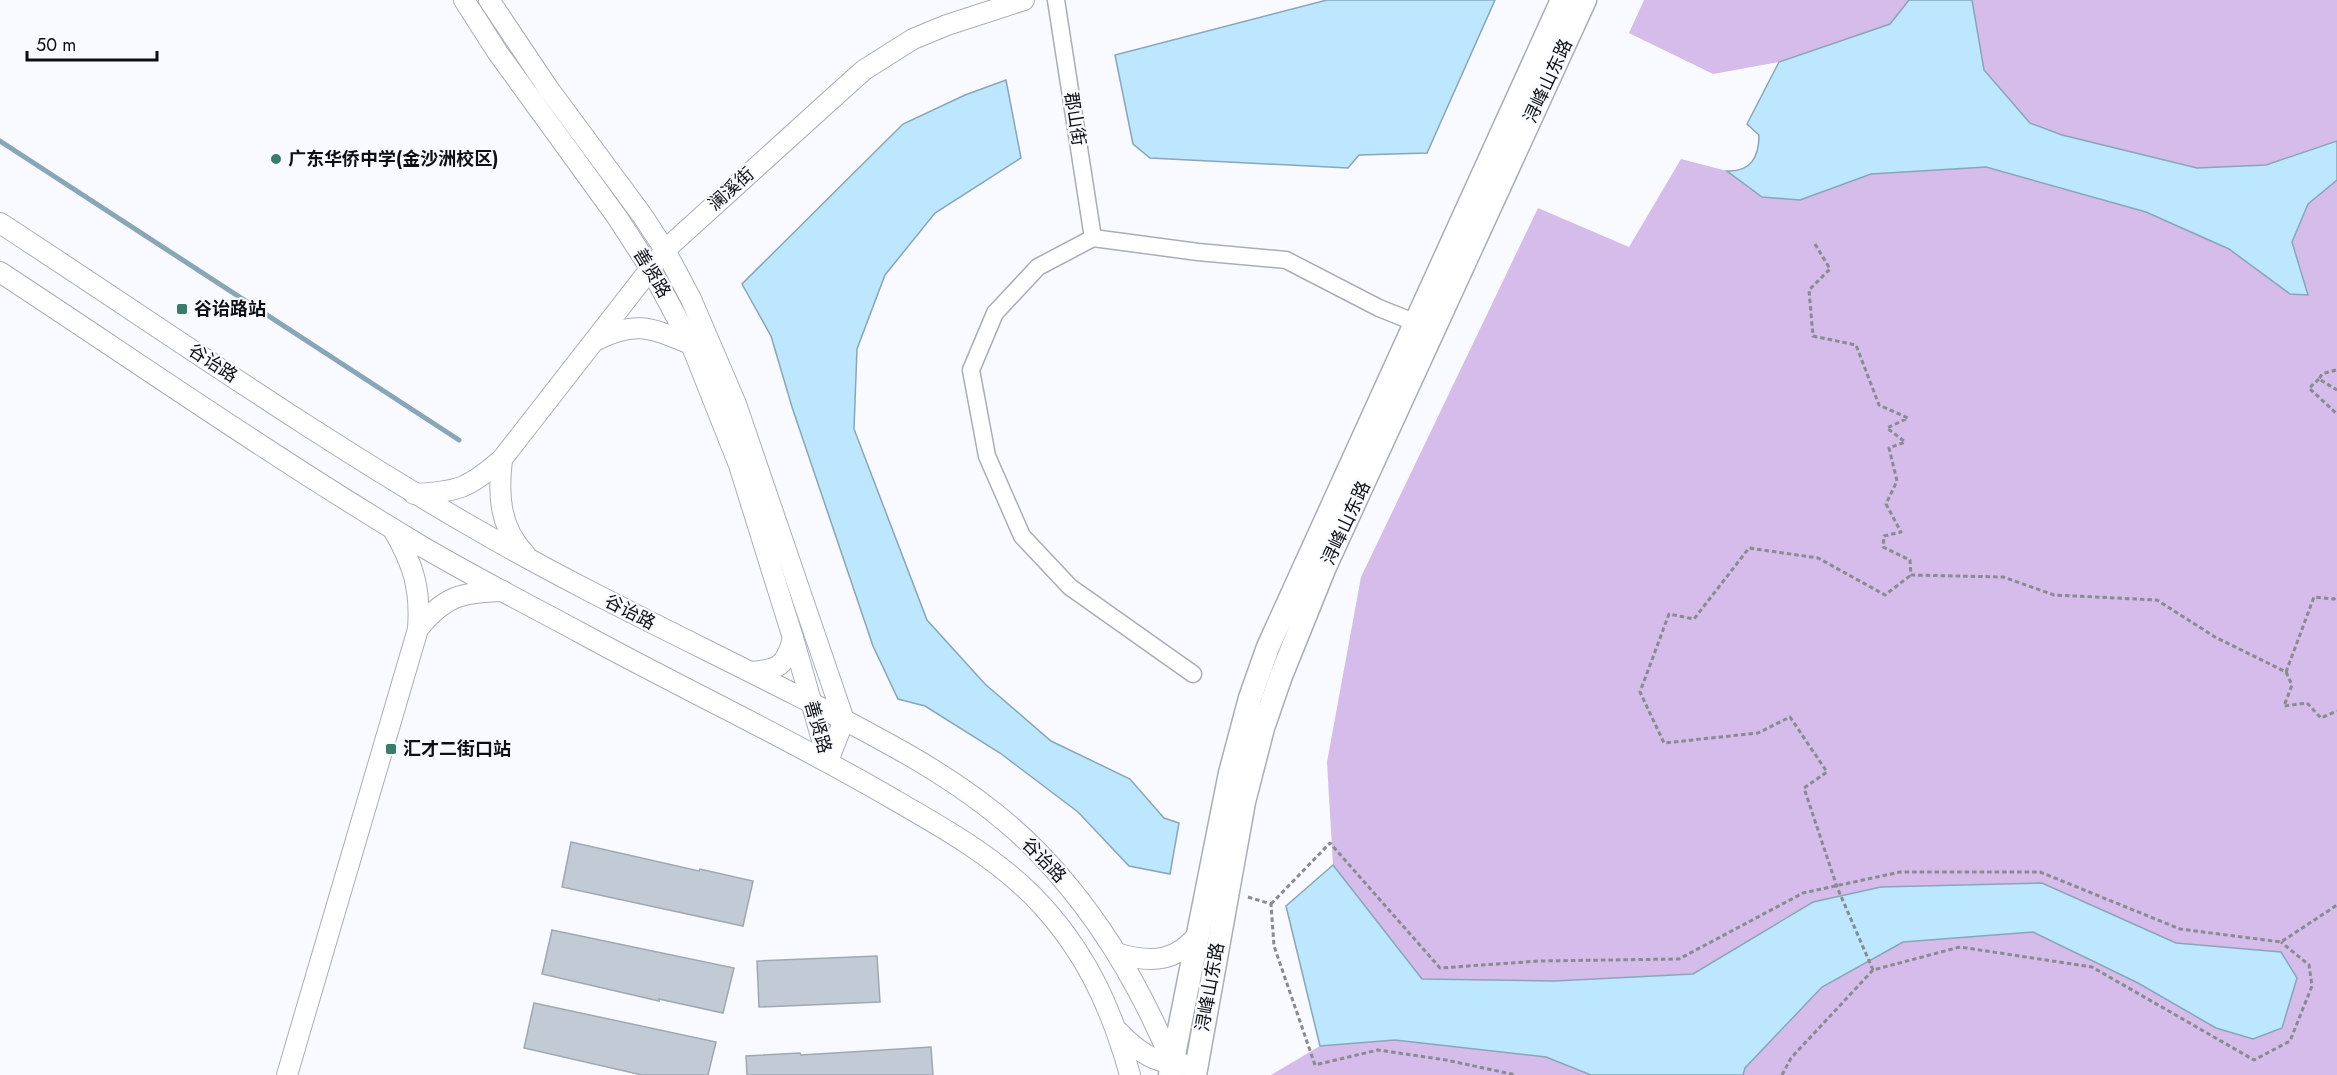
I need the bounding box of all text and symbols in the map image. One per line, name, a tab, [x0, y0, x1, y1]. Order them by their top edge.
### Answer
scale bar	[27, 24, 158, 62]
text: 50 m	[36, 32, 76, 58]
street label: 浔峰山东路	[1517, 35, 1579, 127]
street label: 郡山街	[1058, 90, 1092, 148]
place label: 广东华侨中学(金沙洲校区)	[288, 146, 498, 172]
marker: 广东华侨中学(金沙洲校区)	[269, 152, 283, 166]
street label: 澜溪街	[702, 161, 760, 217]
street label: 善贤路	[627, 243, 677, 303]
place label: 谷诒路站	[194, 296, 266, 322]
marker: 谷诒路站	[175, 302, 189, 316]
street label: 谷诒路	[183, 337, 243, 389]
street label: 浔峰山东路	[1315, 477, 1377, 569]
street label: 谷诒路	[600, 588, 660, 636]
street label: 善贤路	[798, 697, 838, 757]
place label: 汇才二街口站	[403, 736, 511, 762]
marker: 汇才二街口站	[384, 742, 398, 756]
street label: 谷诒路	[1016, 832, 1072, 888]
street label: 浔峰山东路	[1189, 940, 1231, 1034]

